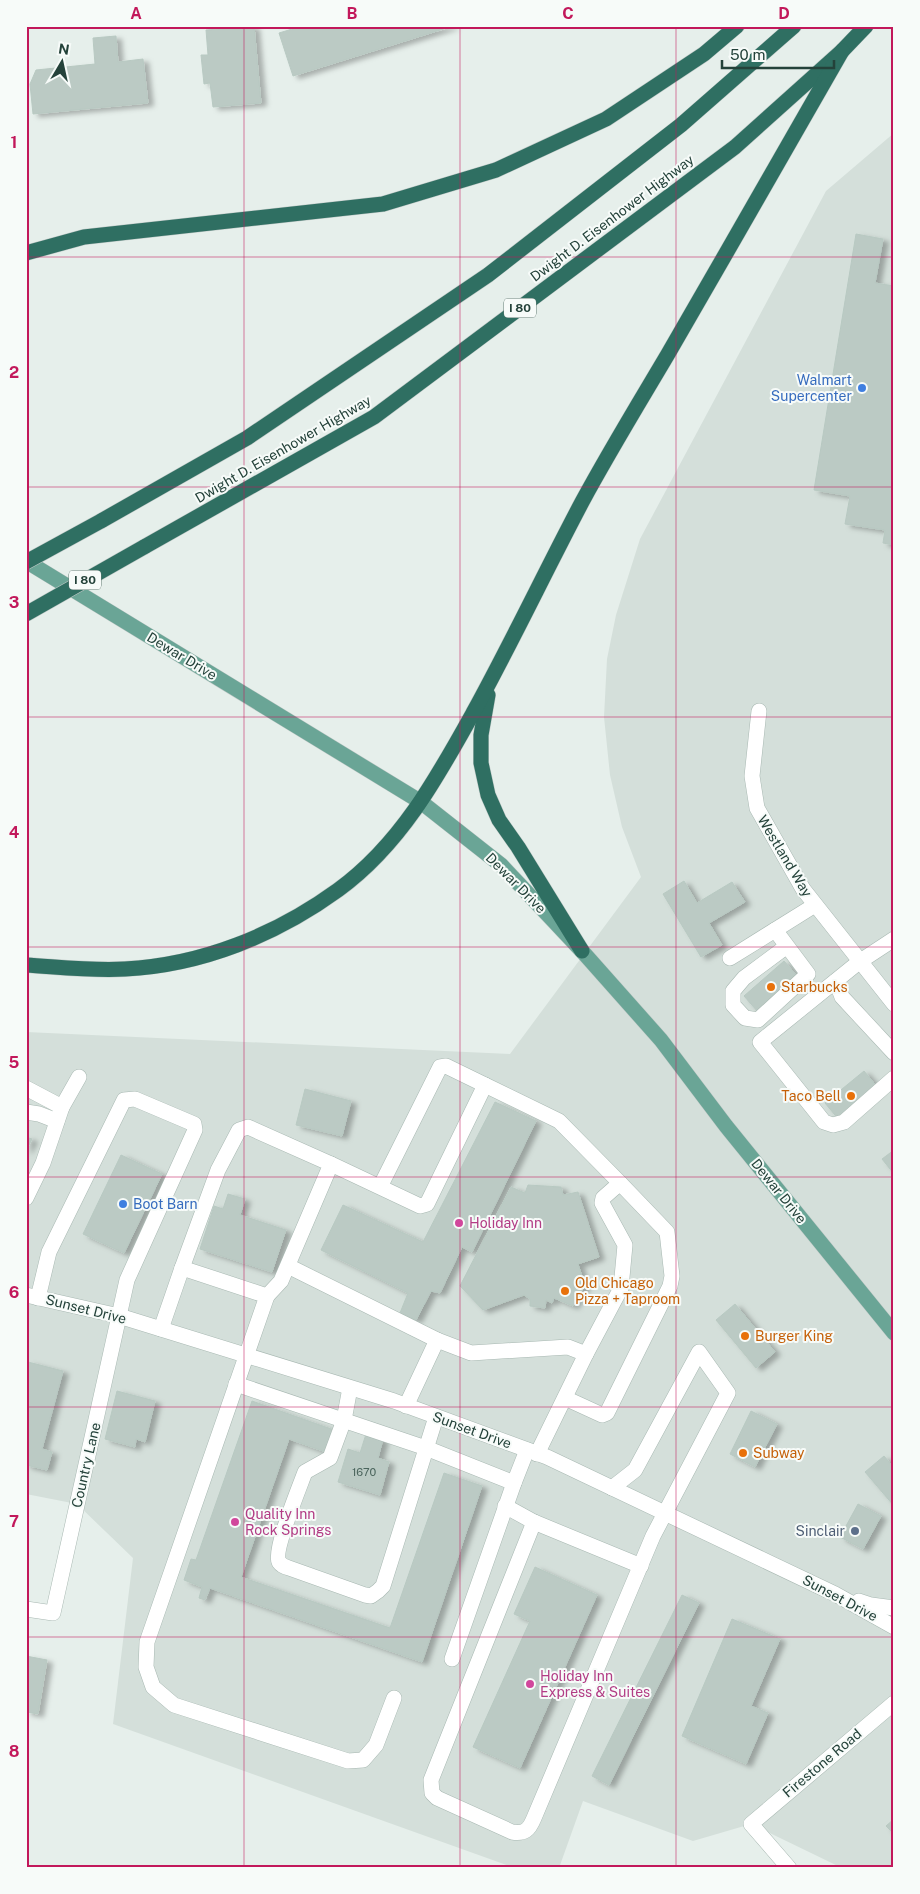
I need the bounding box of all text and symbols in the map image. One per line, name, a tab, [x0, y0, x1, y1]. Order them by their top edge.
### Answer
text: A	[130, 4, 142, 23]
text: B	[347, 4, 358, 23]
text: C	[562, 4, 574, 23]
text: D	[778, 4, 790, 23]
north arrow	[38, 38, 88, 88]
scale bar	[722, 38, 835, 70]
text: N	[57, 40, 71, 58]
text: 50 m	[730, 46, 765, 63]
text: 1	[11, 133, 17, 152]
street label: Dwight D. Eisenhower Highway	[527, 151, 697, 285]
road number: I 80	[504, 298, 536, 318]
text: 2	[9, 363, 19, 382]
place label: Walmart Supercenter	[771, 372, 852, 404]
marker: Walmart Supercenter	[856, 382, 868, 394]
street label: Dwight D. Eisenhower Highway	[192, 392, 374, 506]
road number: I 80	[69, 570, 101, 590]
text: 3	[9, 593, 19, 612]
street label: Dewar Drive	[144, 629, 220, 683]
street label: Westland Way	[754, 812, 816, 900]
text: 4	[9, 823, 20, 842]
street label: Dewar Drive	[483, 850, 549, 916]
place label: Starbucks	[781, 979, 847, 995]
marker: Starbucks	[765, 981, 777, 993]
text: 5	[9, 1053, 20, 1072]
place label: Taco Bell	[781, 1088, 841, 1104]
marker: Taco Bell	[845, 1090, 857, 1102]
street label: Dewar Drive	[748, 1155, 810, 1227]
place label: Boot Barn	[133, 1196, 197, 1212]
marker: Boot Barn	[117, 1198, 129, 1210]
place label: Holiday Inn	[469, 1215, 542, 1231]
marker: Holiday Inn	[453, 1217, 465, 1229]
place label: Old Chicago Pizza + Taproom	[575, 1275, 680, 1307]
text: 6	[9, 1283, 19, 1302]
marker: Old Chicago Pizza + Taproom	[559, 1285, 571, 1297]
street label: Sunset Drive	[44, 1291, 128, 1327]
place label: Burger King	[755, 1328, 833, 1344]
marker: Burger King	[739, 1330, 751, 1342]
street label: Sunset Drive	[430, 1408, 514, 1452]
street label: Country Lane	[68, 1421, 104, 1509]
place label: Subway	[753, 1445, 805, 1461]
marker: Subway	[737, 1447, 749, 1459]
house number: 1670	[352, 1466, 376, 1478]
place label: Quality Inn Rock Springs	[245, 1506, 331, 1538]
text: 7	[9, 1512, 19, 1531]
marker: Quality Inn Rock Springs	[229, 1516, 241, 1528]
place label: Sinclair	[796, 1523, 845, 1539]
marker: Sinclair	[849, 1525, 861, 1537]
street label: Sunset Drive	[800, 1572, 880, 1624]
place label: Holiday Inn Express & Suites	[540, 1668, 650, 1700]
marker: Holiday Inn Express & Suites	[524, 1678, 536, 1690]
street label: Firestone Road	[779, 1725, 865, 1801]
text: 8	[9, 1742, 20, 1761]

